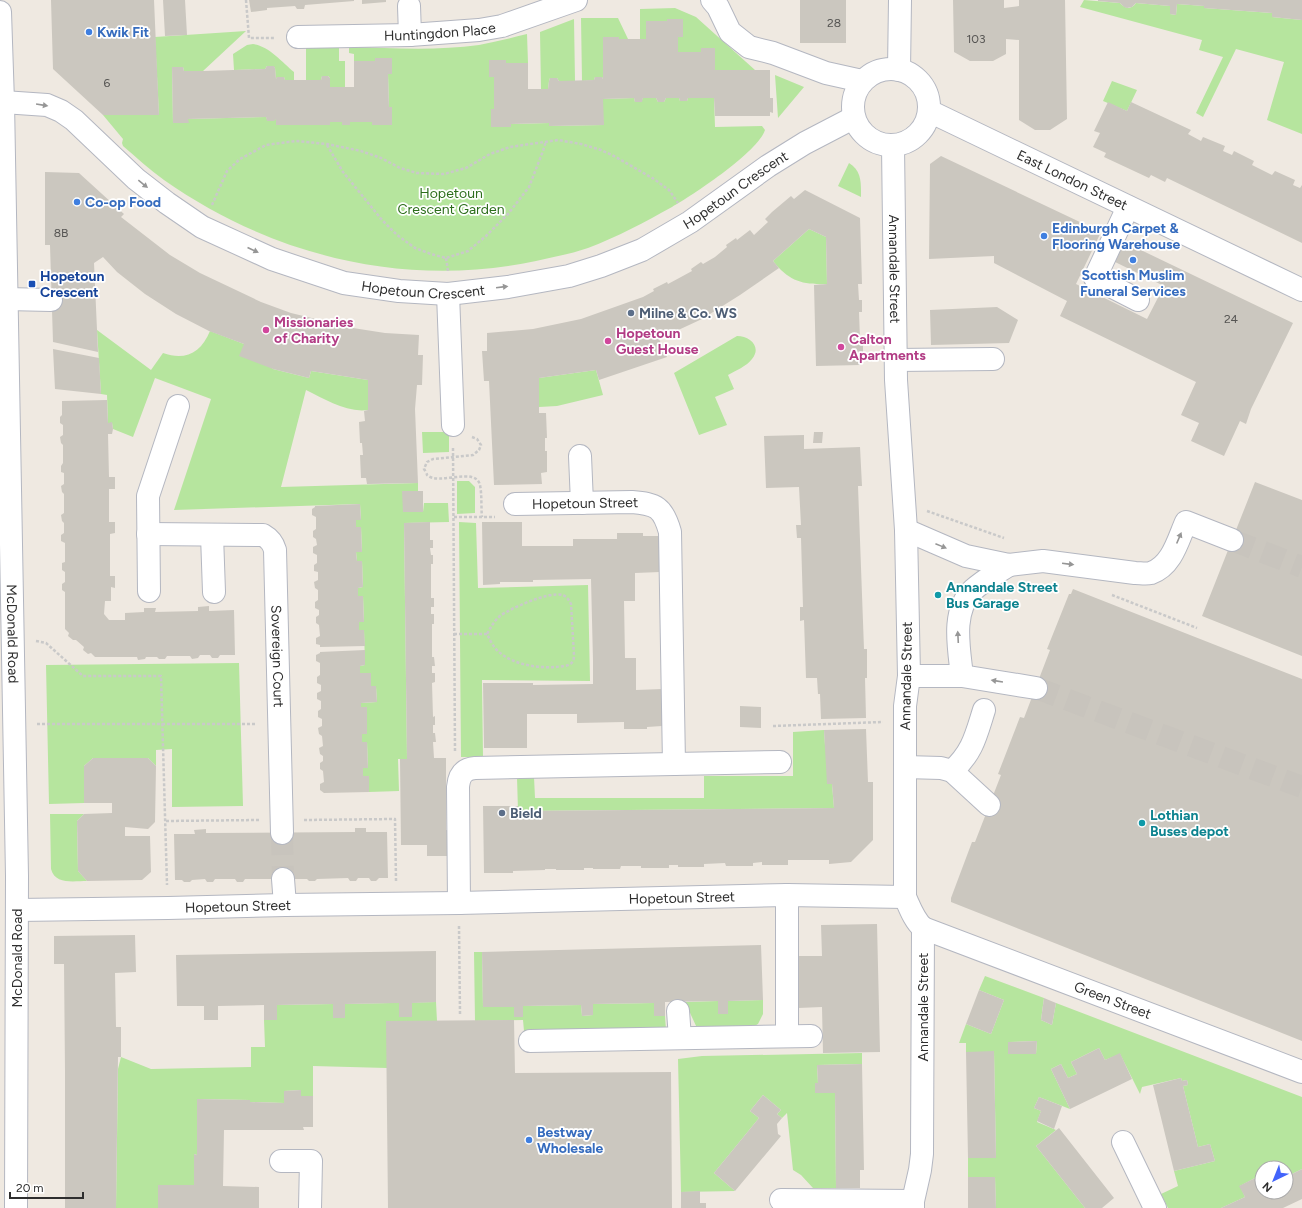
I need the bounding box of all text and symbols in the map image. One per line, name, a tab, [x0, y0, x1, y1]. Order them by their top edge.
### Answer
house number: 28	[827, 16, 841, 30]
street label: Huntingdon Place	[384, 19, 497, 44]
place label: Kwik Fit	[97, 24, 150, 41]
marker: Kwik Fit	[84, 27, 94, 37]
house number: 103	[966, 32, 986, 46]
house number: 6	[104, 76, 111, 90]
one-way arrow	[35, 102, 48, 108]
street label: East London Street	[1014, 146, 1130, 214]
street label: Hopetoun Crescent	[680, 148, 791, 233]
one-way arrow	[137, 179, 148, 188]
park label: Hopetoun Crescent Garden	[398, 185, 505, 218]
place label: Co-op Food	[85, 194, 161, 211]
marker: Co-op Food	[72, 197, 82, 207]
street label: Annandale Street	[885, 214, 903, 324]
place label: Edinburgh Carpet & Flooring Warehouse	[1052, 220, 1180, 253]
house number: 8B	[54, 226, 68, 240]
marker: Edinburgh Carpet & Flooring Warehouse	[1039, 231, 1049, 241]
one-way arrow	[248, 248, 260, 254]
marker: Scottish Muslim Funeral Services	[1128, 255, 1138, 265]
place label: Scottish Muslim Funeral Services	[1080, 267, 1186, 300]
place label: Hopetoun Crescent	[40, 268, 104, 301]
street label: Hopetoun Crescent	[360, 278, 486, 303]
marker: Hopetoun Crescent	[27, 279, 37, 289]
one-way arrow	[496, 284, 509, 291]
place label: Milne & Co. WS	[639, 305, 737, 322]
marker: Milne & Co. WS	[626, 308, 636, 318]
house number: 24	[1224, 312, 1239, 326]
place label: Missionaries of Charity	[274, 314, 354, 347]
marker: Missionaries of Charity	[261, 325, 271, 335]
place label: Hopetoun Guest House	[616, 325, 699, 358]
place label: Calton Apartments	[849, 331, 926, 364]
marker: Hopetoun Guest House	[603, 336, 613, 346]
marker: Calton Apartments	[836, 342, 846, 352]
street label: Hopetoun Street	[532, 494, 638, 513]
one-way arrow	[1176, 533, 1182, 544]
one-way arrow	[936, 543, 948, 549]
one-way arrow	[1062, 561, 1074, 567]
place label: Annandale Street Bus Garage	[946, 579, 1059, 612]
street label: McDonald Road	[3, 584, 22, 684]
marker: Annandale Street Bus Garage	[933, 590, 943, 600]
street label: Sovereign Court	[267, 605, 287, 708]
street label: Annandale Street	[897, 621, 916, 731]
one-way arrow	[955, 631, 962, 643]
one-way arrow	[991, 678, 1003, 684]
place label: Bield	[510, 805, 542, 822]
place label: Lothian Buses depot	[1150, 807, 1229, 840]
marker: Bield	[497, 808, 507, 818]
marker: Lothian Buses depot	[1137, 818, 1147, 828]
street label: Hopetoun Street	[629, 888, 735, 908]
street label: Hopetoun Street	[185, 897, 291, 917]
street label: McDonald Road	[9, 908, 26, 1008]
street label: Annandale Street	[915, 953, 932, 1061]
street label: Green Street	[1072, 978, 1154, 1023]
place label: Bestway Wholesale	[537, 1124, 604, 1157]
marker: Bestway Wholesale	[524, 1135, 534, 1145]
north arrow	[1254, 1160, 1294, 1200]
scale bar	[10, 1174, 83, 1200]
text: N	[1260, 1179, 1275, 1195]
text: 20 m	[16, 1181, 44, 1195]

